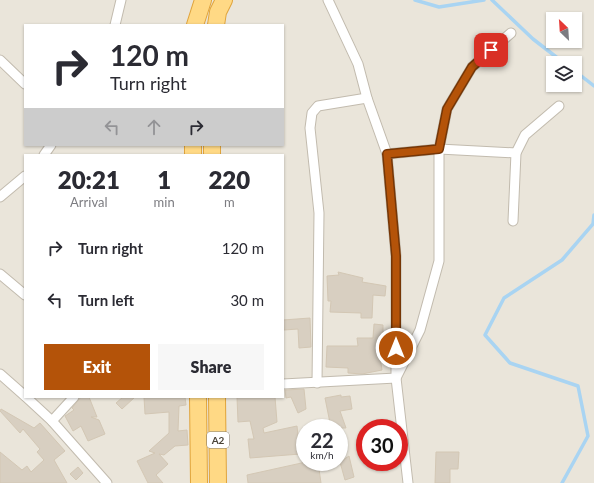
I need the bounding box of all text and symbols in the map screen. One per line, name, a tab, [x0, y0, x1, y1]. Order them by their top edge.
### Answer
north arrow	[546, 12, 582, 48]
map controls	[546, 12, 582, 92]
pin	[474, 33, 508, 67]
text: 120 m	[110, 38, 189, 72]
icon: arrive	[480, 39, 502, 61]
icon: right	[44, 40, 96, 92]
button: layers	[546, 56, 582, 92]
text: Turn right	[110, 72, 187, 94]
icon: left	[101, 116, 123, 138]
icon: ahead	[143, 116, 165, 138]
icon: right	[185, 116, 207, 138]
text: 20:21	[58, 165, 120, 194]
text: 1	[157, 165, 171, 194]
text: 220	[208, 165, 250, 194]
text: Arrival	[70, 194, 108, 210]
text: min	[154, 194, 175, 210]
text: m	[224, 194, 235, 210]
icon: right	[44, 237, 66, 259]
text: Turn right	[78, 239, 143, 257]
text: 120 m	[222, 239, 264, 257]
icon: left	[44, 289, 66, 311]
text: Turn left	[78, 291, 134, 309]
text: 30 m	[230, 291, 264, 309]
position arrow	[375, 327, 417, 369]
button: Exit	[44, 344, 150, 390]
button: Share	[158, 344, 264, 390]
speed limit sign: 30	[356, 419, 408, 471]
text: 22	[310, 428, 334, 452]
road number: A2	[207, 432, 229, 448]
text: km/h	[310, 449, 334, 461]

